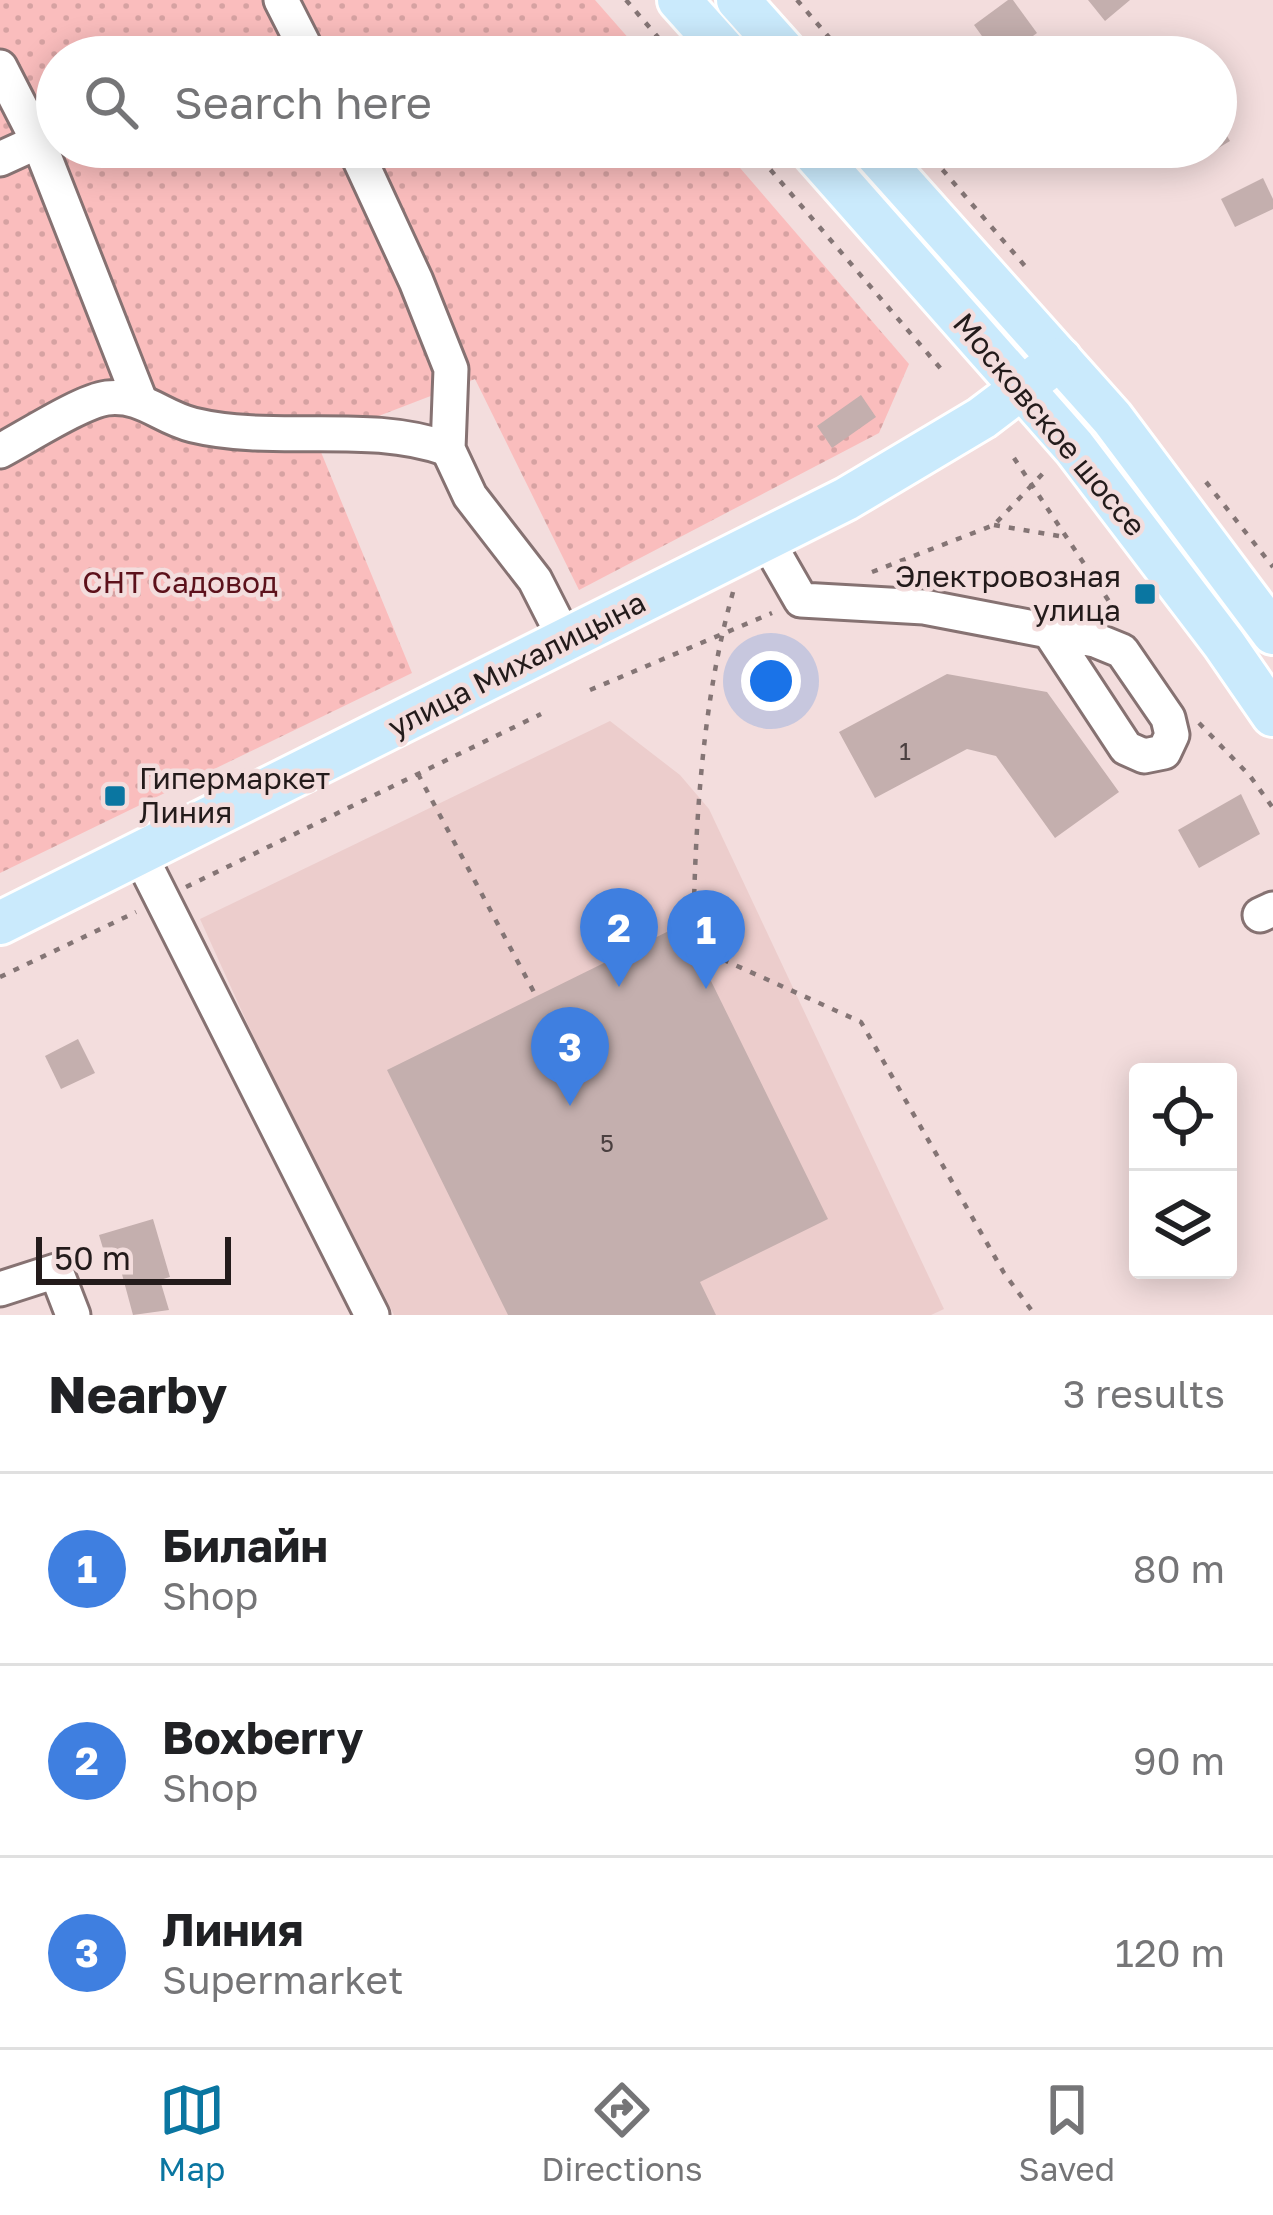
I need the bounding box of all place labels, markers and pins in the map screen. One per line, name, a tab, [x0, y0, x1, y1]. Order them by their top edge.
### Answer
place label: Электровозная улица	[895, 558, 1121, 628]
marker: Электровозная улица	[1132, 581, 1158, 607]
place label: Гипермаркет Линия	[139, 760, 330, 830]
marker: Гипермаркет Линия	[102, 783, 128, 809]
pin: 2	[580, 888, 658, 987]
pin: 1	[667, 890, 745, 989]
pin: 3	[531, 1007, 609, 1106]

